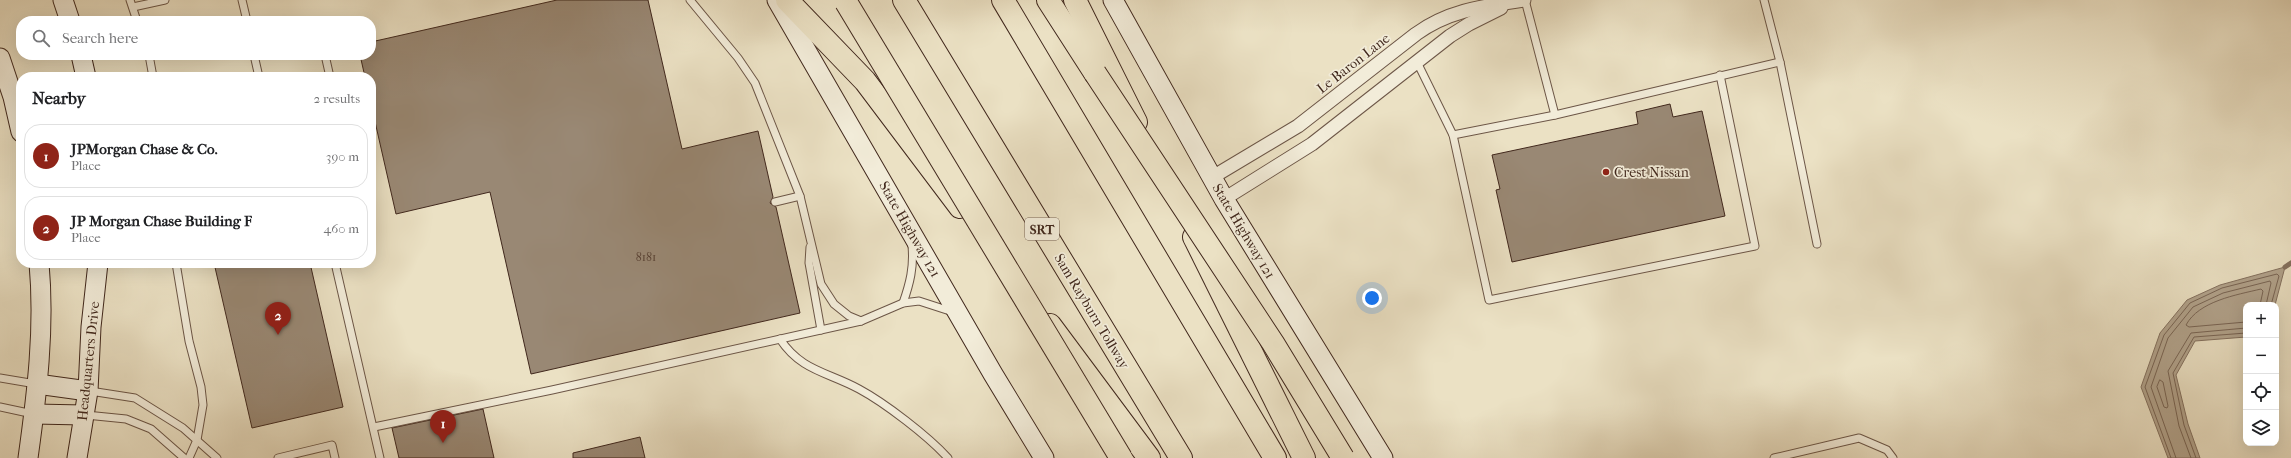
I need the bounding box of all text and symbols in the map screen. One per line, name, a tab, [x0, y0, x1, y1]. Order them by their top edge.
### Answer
search box	[16, 16, 376, 60]
icon: search	[30, 27, 52, 49]
text: Search here	[62, 29, 138, 47]
street label: Le Baron Lane	[1313, 30, 1393, 97]
text: Nearby	[32, 88, 86, 108]
text: 2 results	[314, 91, 360, 106]
text: JPMorgan Chase & Co.	[71, 140, 218, 158]
text: 1	[44, 149, 48, 164]
text: 390 m	[326, 149, 359, 164]
text: Place	[71, 158, 101, 173]
place label: Crest Nissan	[1614, 164, 1689, 181]
marker: Crest Nissan	[1601, 167, 1611, 177]
street label: State Highway 121	[875, 178, 944, 280]
street label: State Highway 121	[1208, 181, 1279, 282]
text: JP Morgan Chase Building F	[71, 212, 252, 230]
road number: SRT	[1025, 218, 1059, 240]
text: 2	[43, 221, 49, 236]
text: 460 m	[324, 221, 359, 236]
text: Place	[71, 230, 101, 245]
house number: 8181	[636, 250, 656, 264]
street label: Sam Rayburn Tollway	[1050, 251, 1133, 372]
your location	[1362, 288, 1382, 308]
street label: Headquarters Drive	[74, 300, 103, 422]
pin: 2	[265, 302, 291, 335]
map controls	[2243, 302, 2279, 446]
button: +	[2243, 302, 2279, 338]
button: −	[2243, 338, 2279, 374]
button: locate	[2243, 374, 2279, 410]
pin: 1	[430, 410, 456, 443]
button: layers	[2243, 410, 2279, 446]

